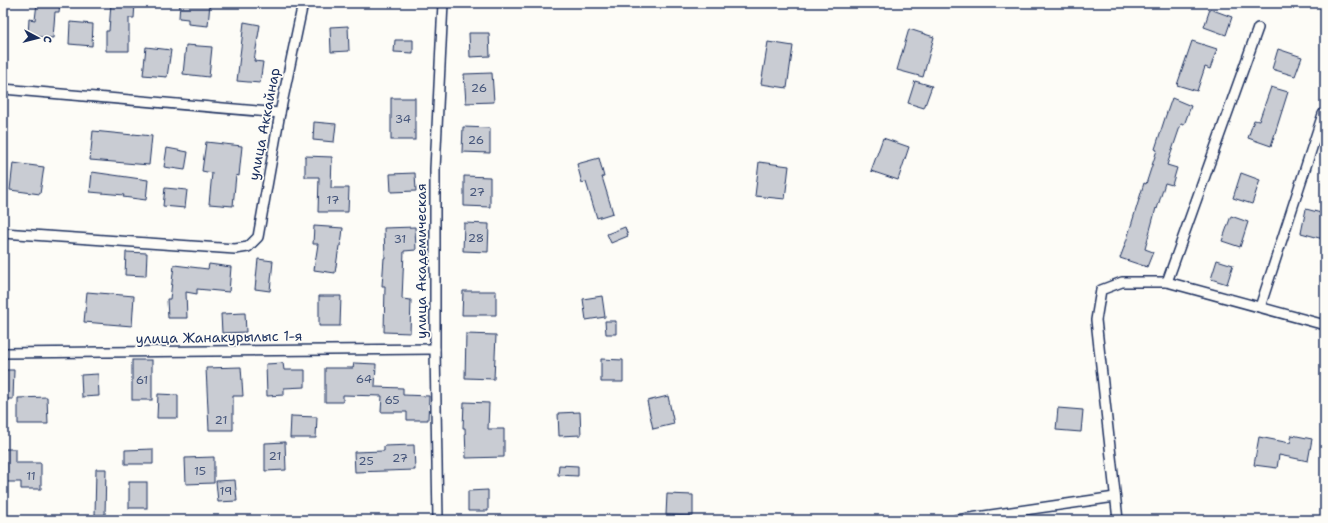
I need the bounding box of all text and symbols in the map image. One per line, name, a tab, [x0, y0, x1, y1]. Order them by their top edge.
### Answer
north arrow	[18, 18, 58, 58]
text: С	[40, 35, 55, 44]
street label: улица Аккайнар	[244, 66, 284, 182]
house number: 26	[471, 80, 487, 96]
house number: 34	[395, 111, 411, 127]
house number: 26	[468, 132, 484, 148]
street label: улица Академическая	[412, 183, 430, 339]
house number: 27	[469, 184, 485, 200]
house number: 17	[327, 192, 339, 208]
house number: 28	[468, 230, 484, 246]
house number: 31	[394, 231, 406, 247]
street label: улица Жанакурылыс 1-я	[136, 327, 302, 347]
house number: 64	[356, 371, 372, 387]
house number: 61	[136, 372, 148, 388]
house number: 65	[384, 392, 400, 408]
house number: 21	[215, 412, 227, 428]
house number: 21	[269, 448, 281, 464]
house number: 27	[392, 450, 408, 466]
house number: 25	[358, 453, 374, 469]
house number: 15	[194, 463, 206, 479]
house number: 11	[26, 468, 36, 484]
house number: 19	[220, 483, 232, 499]

